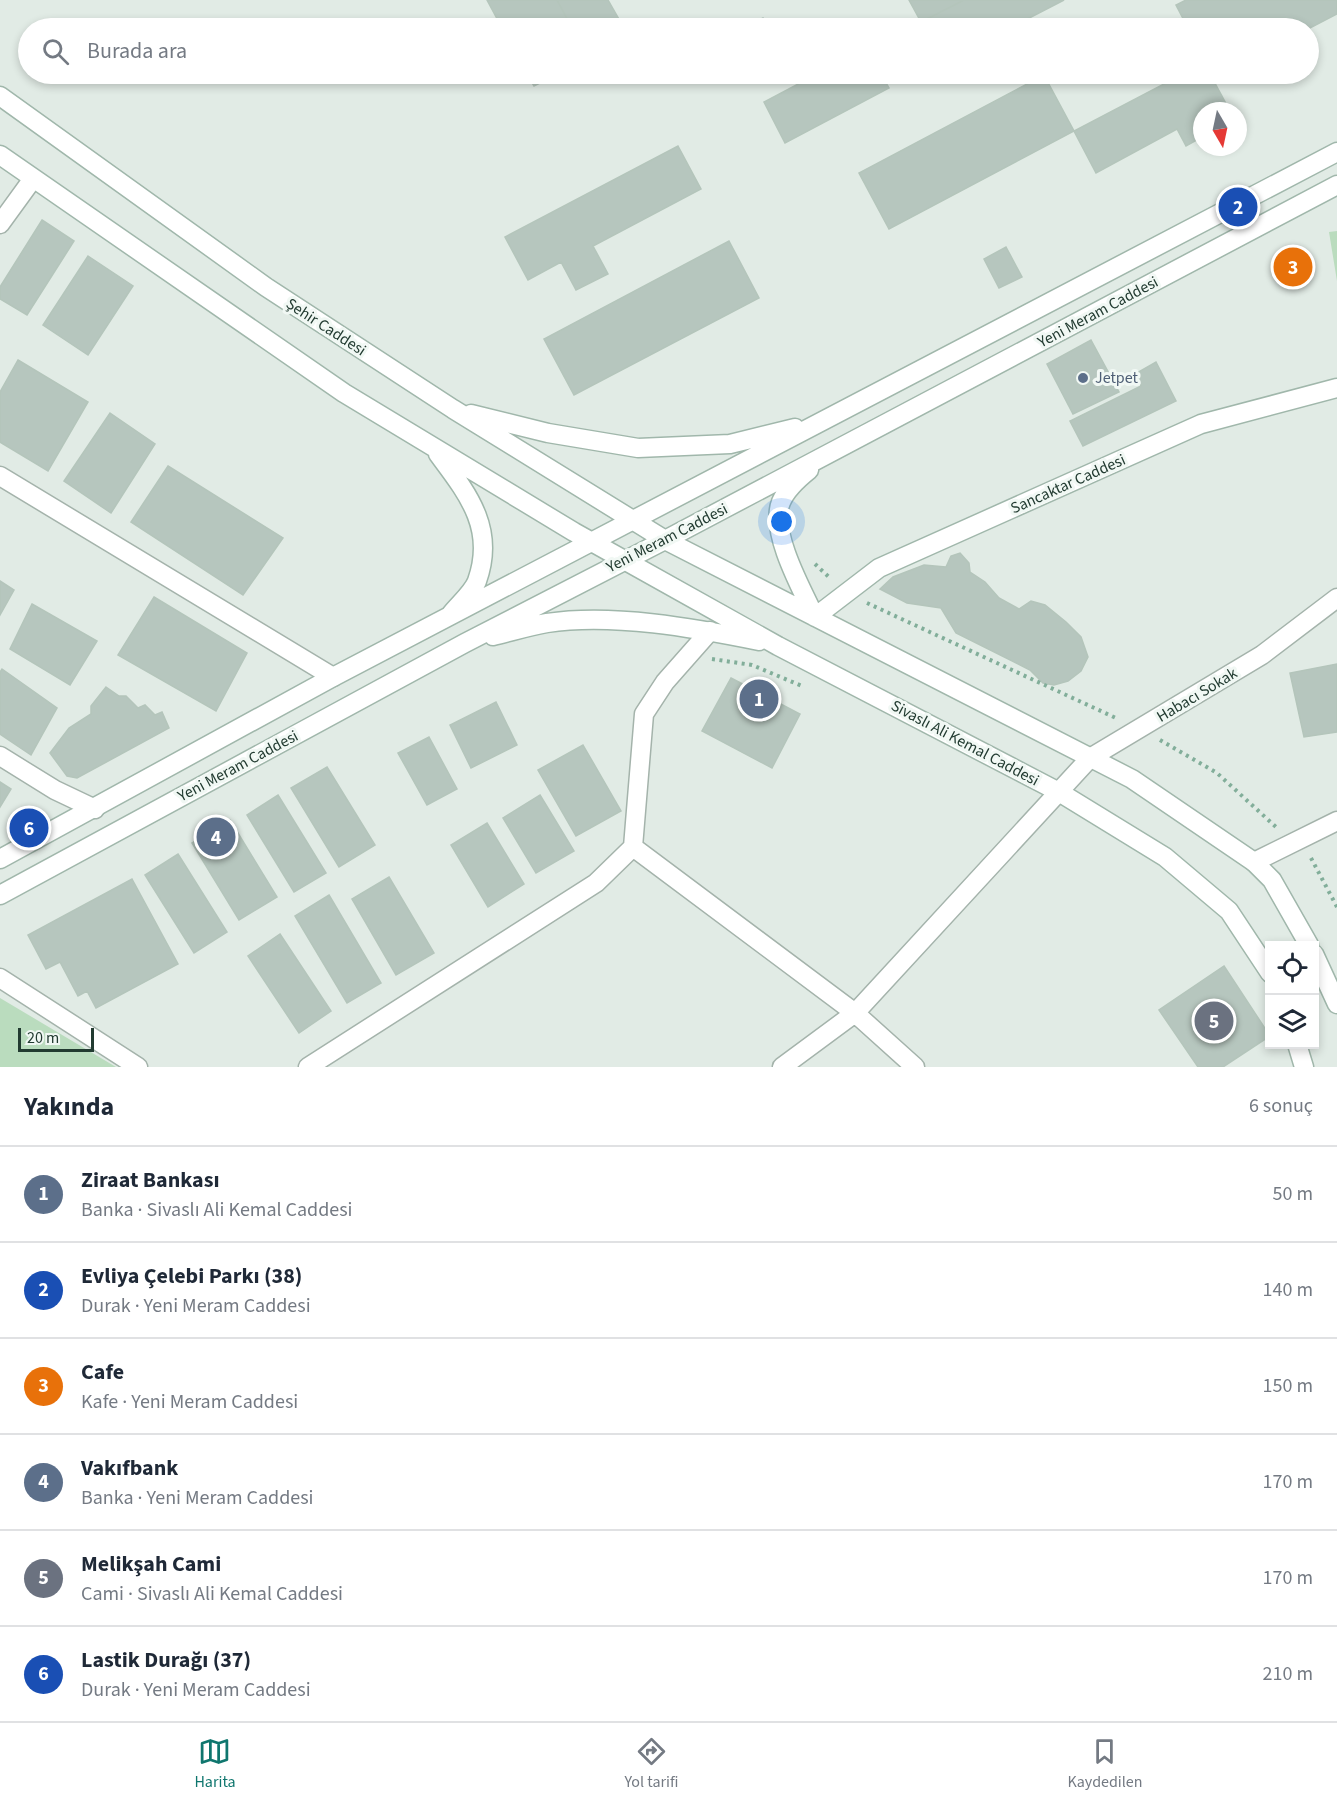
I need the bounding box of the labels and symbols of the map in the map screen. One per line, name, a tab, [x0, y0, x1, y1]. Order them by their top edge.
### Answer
north arrow	[1193, 102, 1247, 156]
pin: 2	[1218, 184, 1258, 230]
pin: 3	[1274, 244, 1312, 290]
street label: Yeni Meram Caddesi	[1033, 271, 1162, 354]
street label: Şehir Caddesi	[282, 293, 370, 361]
place label: Jetpet	[1095, 367, 1139, 389]
marker: Jetpet	[1076, 371, 1090, 385]
street label: Sancaktar Caddesi	[1007, 449, 1129, 519]
street label: Yeni Meram Caddesi	[602, 498, 732, 579]
your location	[767, 507, 796, 536]
street label: Habacı Sokak	[1153, 662, 1242, 728]
pin: 1	[740, 676, 778, 722]
street label: Sivaslı Ali Kemal Caddesi	[887, 695, 1043, 791]
street label: Yeni Meram Caddesi	[173, 725, 302, 808]
pin: 6	[9, 806, 48, 850]
pin: 4	[196, 814, 236, 860]
pin: 5	[1194, 998, 1234, 1044]
scale bar	[18, 1025, 94, 1052]

